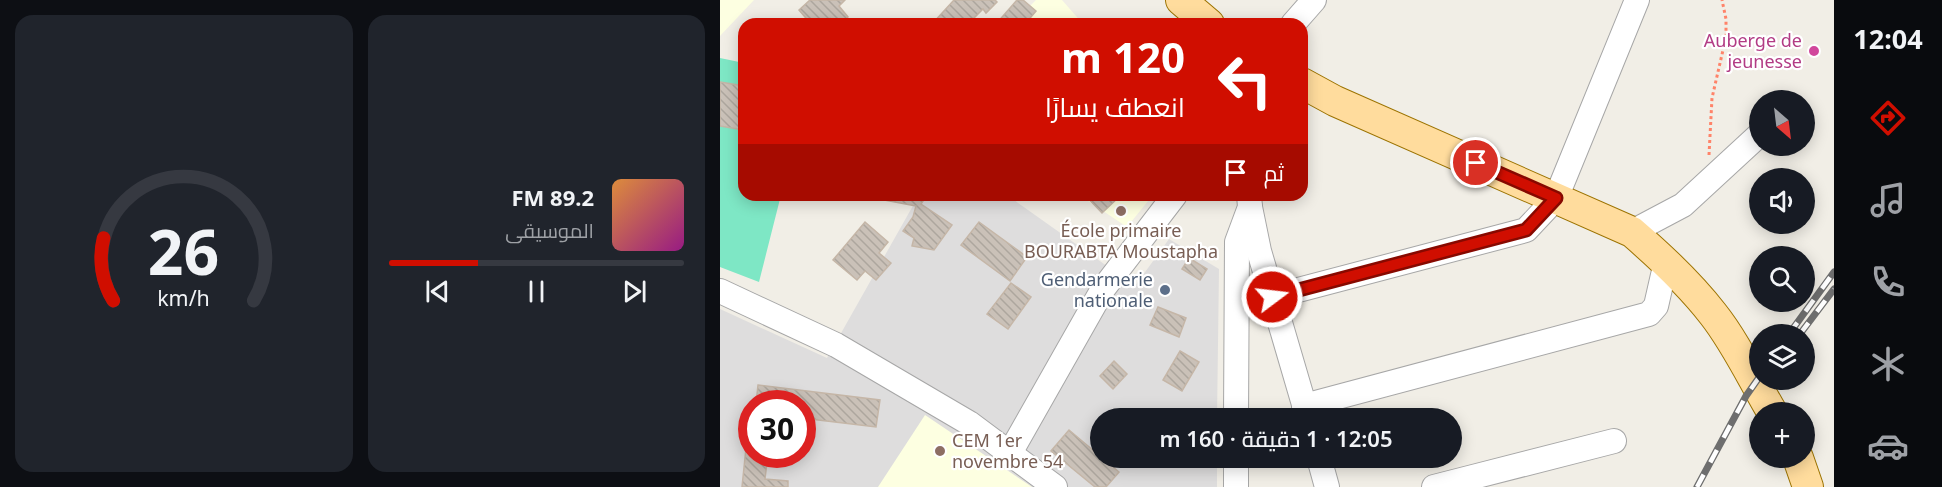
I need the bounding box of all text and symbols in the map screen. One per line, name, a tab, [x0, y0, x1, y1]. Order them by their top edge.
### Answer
text: 12:04	[1853, 20, 1923, 57]
text: 120 m	[1061, 28, 1185, 85]
place label: Auberge de jeunesse	[1704, 28, 1802, 73]
icon: left	[1206, 42, 1284, 120]
marker: Auberge de jeunesse	[1807, 44, 1821, 58]
text: انعطف يسارًا	[1045, 88, 1185, 125]
north arrow	[1749, 90, 1815, 156]
map controls	[1749, 90, 1815, 468]
icon: directions	[1867, 97, 1909, 139]
pin	[1450, 137, 1501, 188]
icon: arrive	[1459, 146, 1492, 179]
icon: arrive	[1219, 156, 1252, 189]
text: ثم	[1264, 157, 1284, 187]
button: sound	[1749, 168, 1815, 234]
icon: music	[1867, 179, 1909, 221]
text: 89.2 FM	[512, 182, 594, 212]
marker: École primaire BOURABTA Moustapha	[1114, 204, 1128, 218]
text: 26	[148, 208, 219, 293]
text: الموسيقى	[505, 217, 594, 244]
place label: École primaire BOURABTA Moustapha	[1024, 218, 1218, 263]
button: search	[1749, 246, 1815, 312]
icon: phone	[1867, 261, 1909, 303]
position arrow	[1240, 265, 1304, 329]
place label: Gendarmerie nationale	[1041, 267, 1153, 312]
icon: previous	[421, 275, 454, 308]
icon: pause	[520, 275, 553, 308]
icon: next	[618, 275, 651, 308]
text: km/h	[157, 283, 210, 312]
marker: Gendarmerie nationale	[1158, 283, 1172, 297]
button: layers	[1749, 324, 1815, 390]
icon: climate	[1867, 343, 1909, 385]
speed limit sign: 30	[738, 390, 816, 468]
button: +	[1749, 402, 1815, 468]
text: 12:05 · 1 دقيقة · 160 m	[1160, 423, 1392, 453]
icon: car	[1867, 425, 1909, 467]
place label: CEM 1er novembre 54	[952, 428, 1063, 473]
marker: CEM 1er novembre 54	[933, 444, 947, 458]

